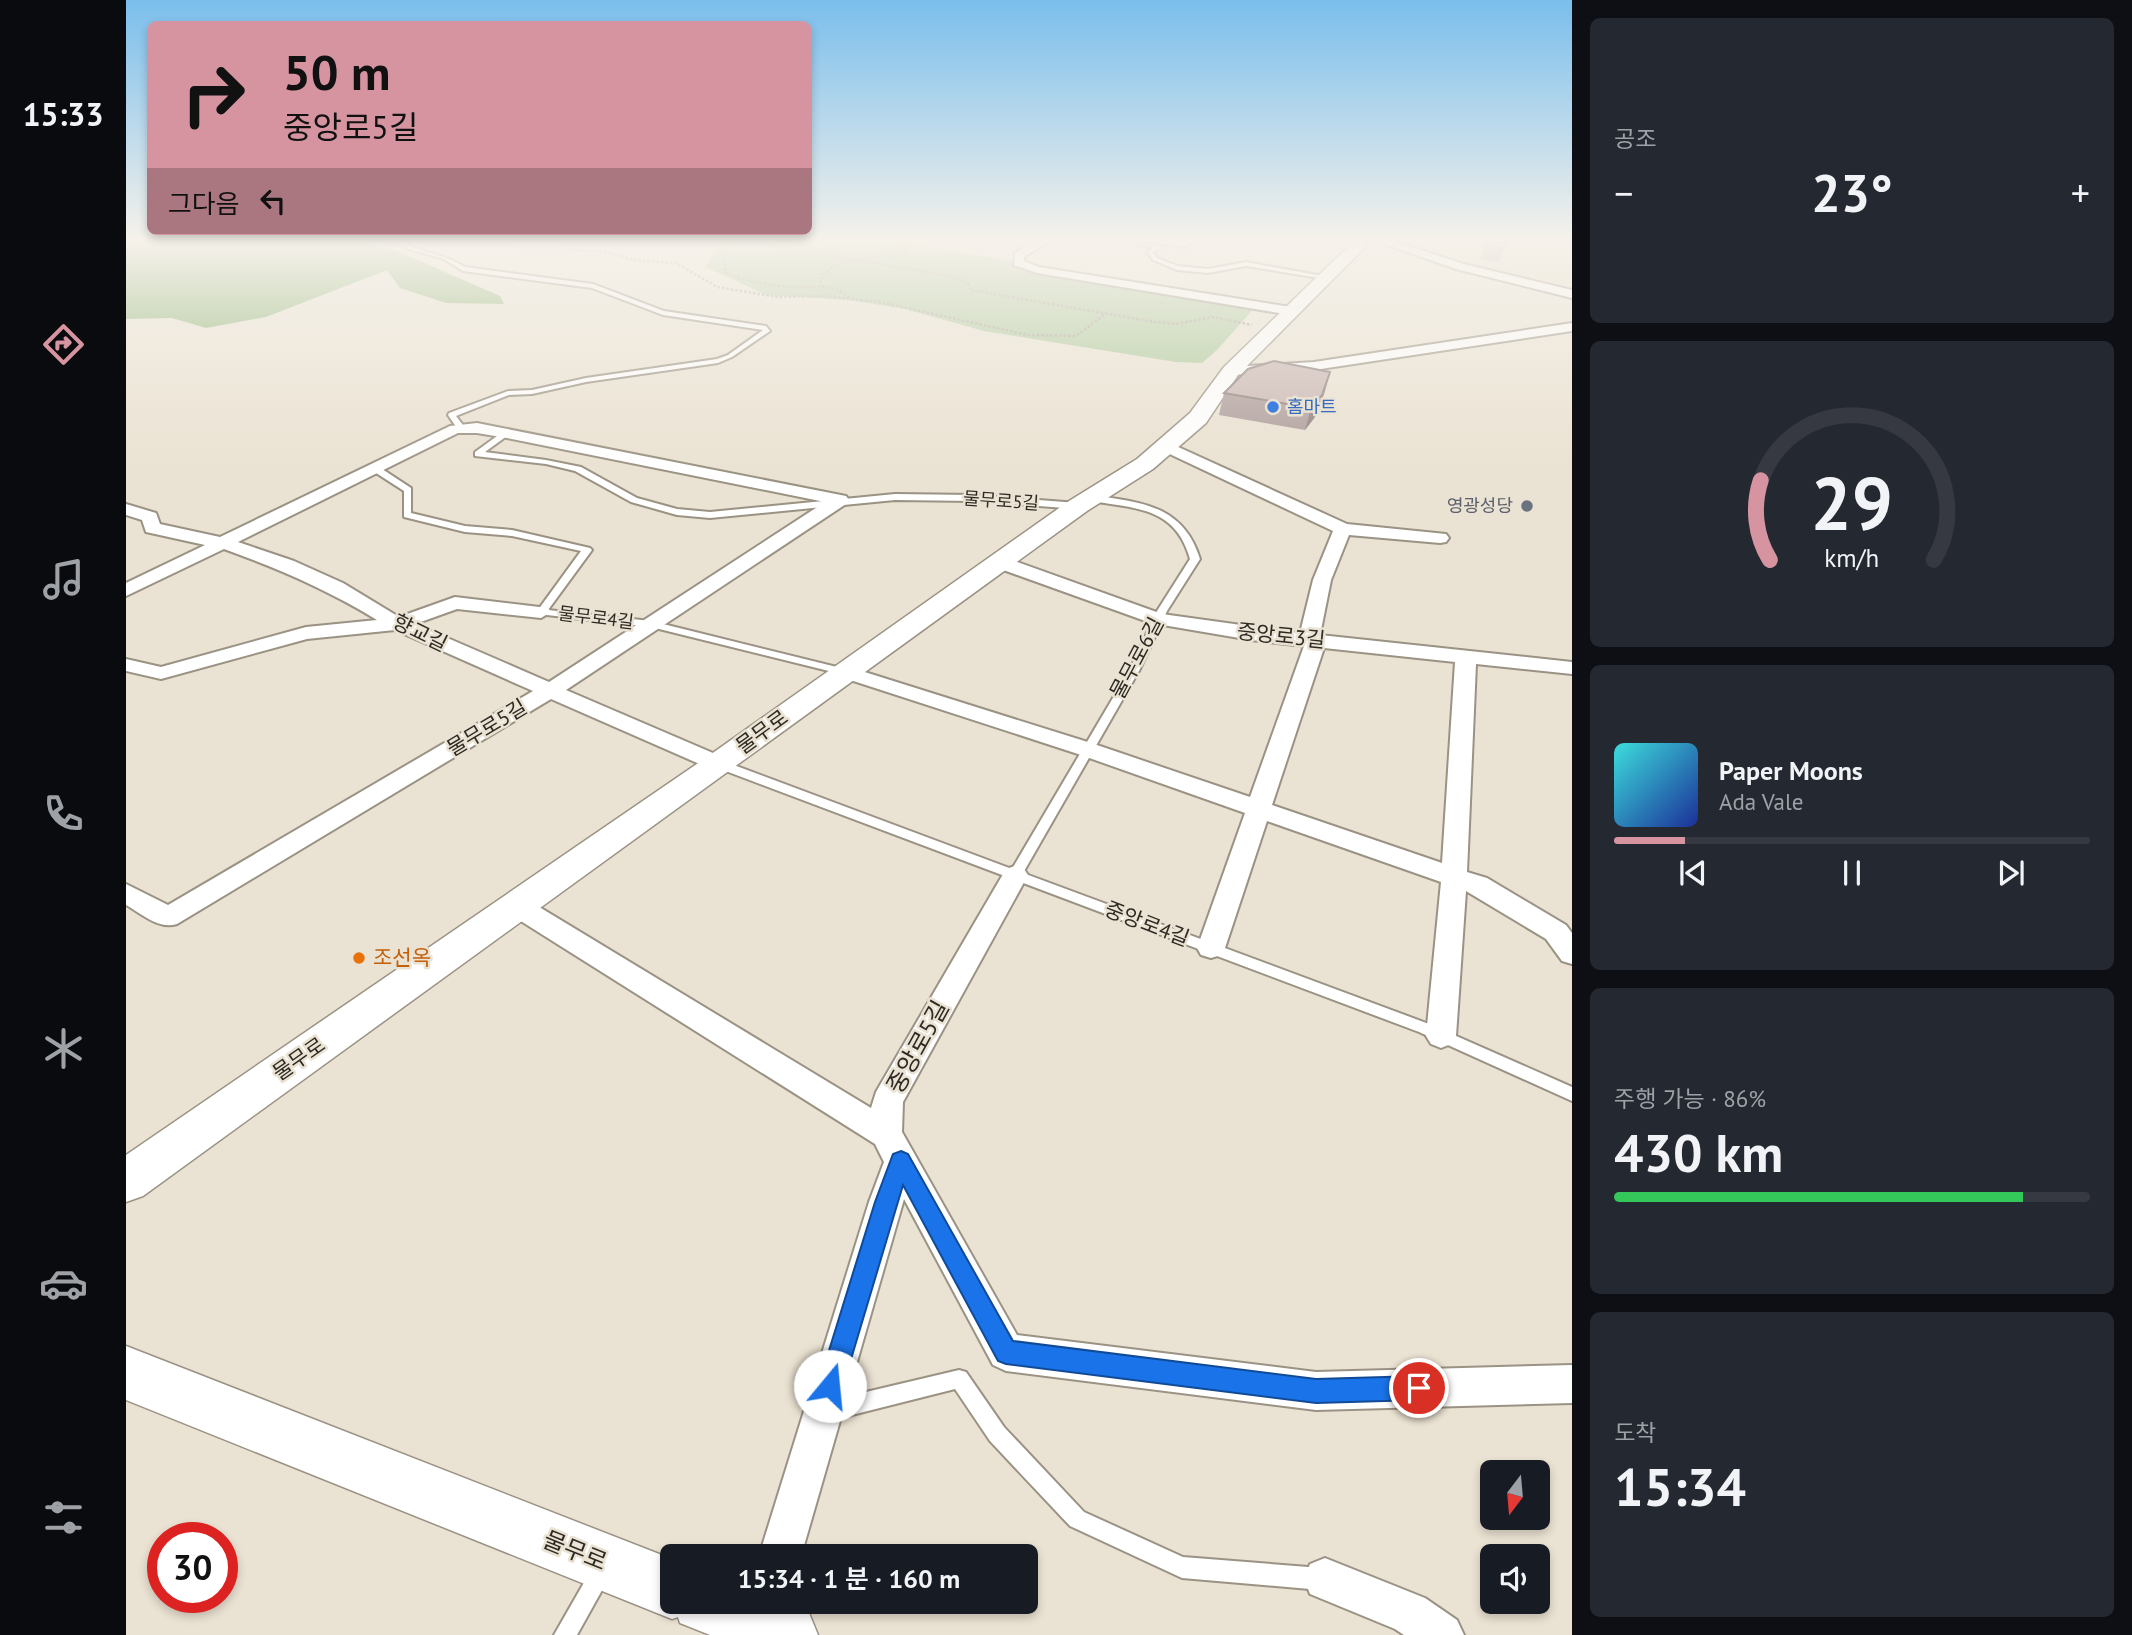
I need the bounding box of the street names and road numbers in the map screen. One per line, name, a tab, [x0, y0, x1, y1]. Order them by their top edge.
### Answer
street label: 물무로5길	[962, 486, 1040, 515]
street label: 물무로4길	[557, 601, 635, 634]
street label: 향교길	[388, 608, 452, 657]
street label: 물무로6길	[1104, 612, 1169, 703]
street label: 중앙로3길	[1236, 617, 1327, 654]
street label: 물무로5길	[442, 693, 532, 762]
street label: 물무로	[730, 704, 793, 760]
street label: 중앙로4길	[1101, 895, 1193, 952]
street label: 중앙로5길	[879, 995, 956, 1099]
street label: 물무로	[267, 1031, 330, 1086]
street label: 물무로	[539, 1524, 612, 1577]

